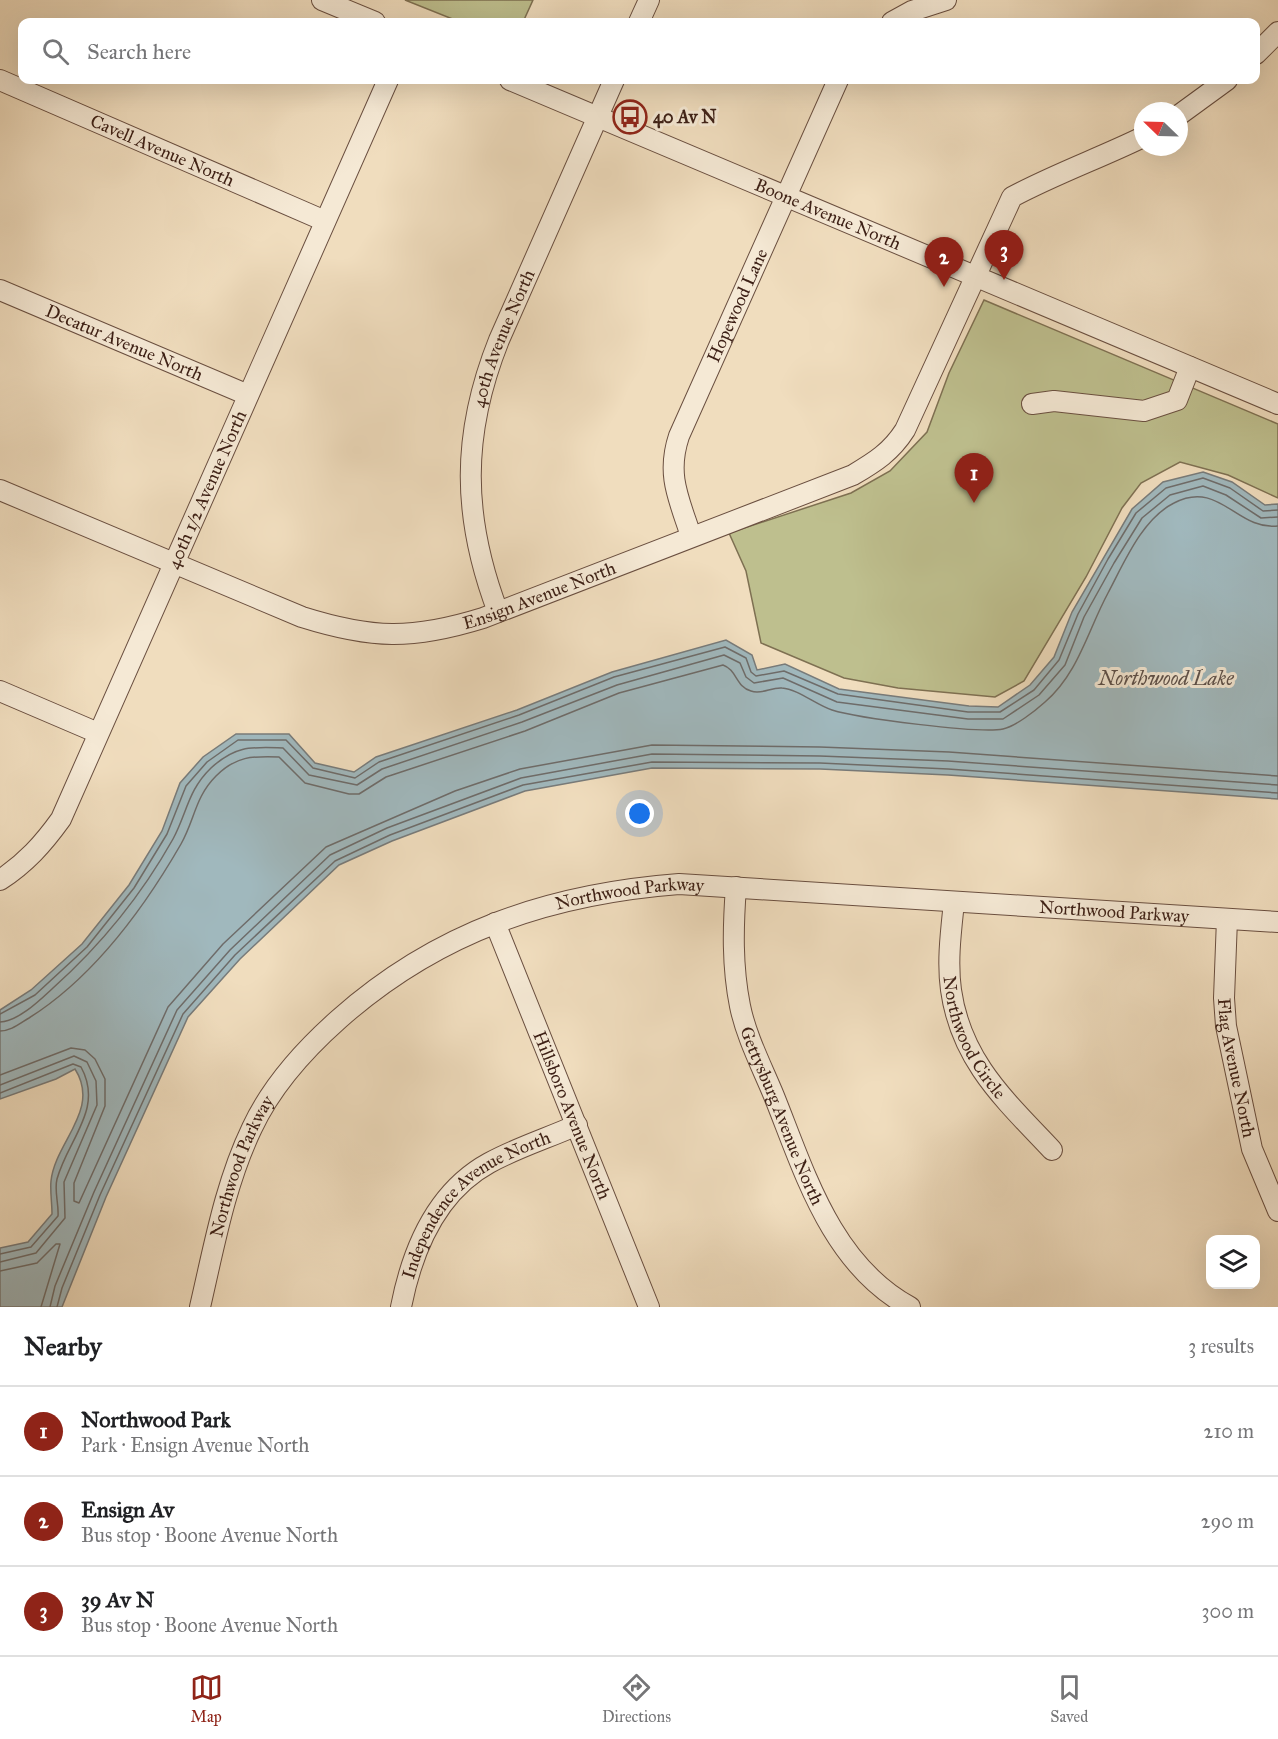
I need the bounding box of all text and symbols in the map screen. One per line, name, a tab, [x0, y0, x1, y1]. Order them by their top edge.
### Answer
search box	[18, 18, 1260, 84]
icon: search	[39, 35, 72, 68]
text: Search here	[87, 38, 191, 65]
bus stop icon: 40 Av N	[612, 99, 648, 135]
north arrow	[1134, 102, 1188, 156]
place label: 40 Av N	[653, 106, 717, 129]
street label: Cavell Avenue North	[87, 110, 238, 191]
street label: Boone Avenue North	[751, 174, 904, 255]
pin: 3	[984, 230, 1024, 280]
pin: 2	[924, 238, 964, 287]
street label: Hopewood Lane	[702, 245, 772, 366]
street label: 40th Avenue North	[467, 266, 540, 410]
street label: Decatur Avenue North	[42, 300, 206, 386]
street label: 40th 1/2 Avenue North	[162, 407, 251, 572]
pin: 1	[954, 454, 994, 503]
street label: Ensign Avenue North	[460, 557, 619, 634]
water label: Northwood Lake	[1097, 666, 1234, 690]
your location	[625, 799, 654, 828]
street label: Northwood Parkway	[553, 873, 705, 915]
street label: Northwood Parkway	[1038, 896, 1190, 927]
street label: Northwood Circle	[939, 975, 1011, 1103]
street label: Flag Avenue North	[1213, 997, 1260, 1140]
street label: Gettysburg Avenue North	[735, 1024, 828, 1209]
street label: Hillsboro Avenue North	[528, 1028, 616, 1203]
street label: Northwood Parkway	[205, 1091, 279, 1240]
street label: Independence Avenue North	[397, 1126, 554, 1281]
map controls	[1206, 1235, 1260, 1289]
button: layers	[1206, 1235, 1260, 1289]
text: Nearby	[24, 1330, 102, 1362]
text: 3 results	[1188, 1334, 1254, 1358]
text: Northwood Park	[81, 1406, 231, 1433]
text: 1	[40, 1419, 47, 1443]
text: 210 m	[1204, 1419, 1254, 1443]
text: Park · Ensign Avenue North	[81, 1433, 309, 1457]
text: Ensign Av	[81, 1496, 174, 1523]
text: 2	[39, 1509, 48, 1533]
text: 290 m	[1201, 1509, 1254, 1533]
text: Bus stop · Boone Avenue North	[81, 1523, 338, 1547]
text: 39 Av N	[81, 1586, 154, 1613]
text: 3	[40, 1599, 48, 1623]
text: 300 m	[1202, 1599, 1254, 1623]
text: Bus stop · Boone Avenue North	[81, 1613, 338, 1637]
tab: Map	[190, 1671, 223, 1726]
tab: Directions	[602, 1671, 671, 1726]
tab: Saved	[1050, 1671, 1088, 1726]

